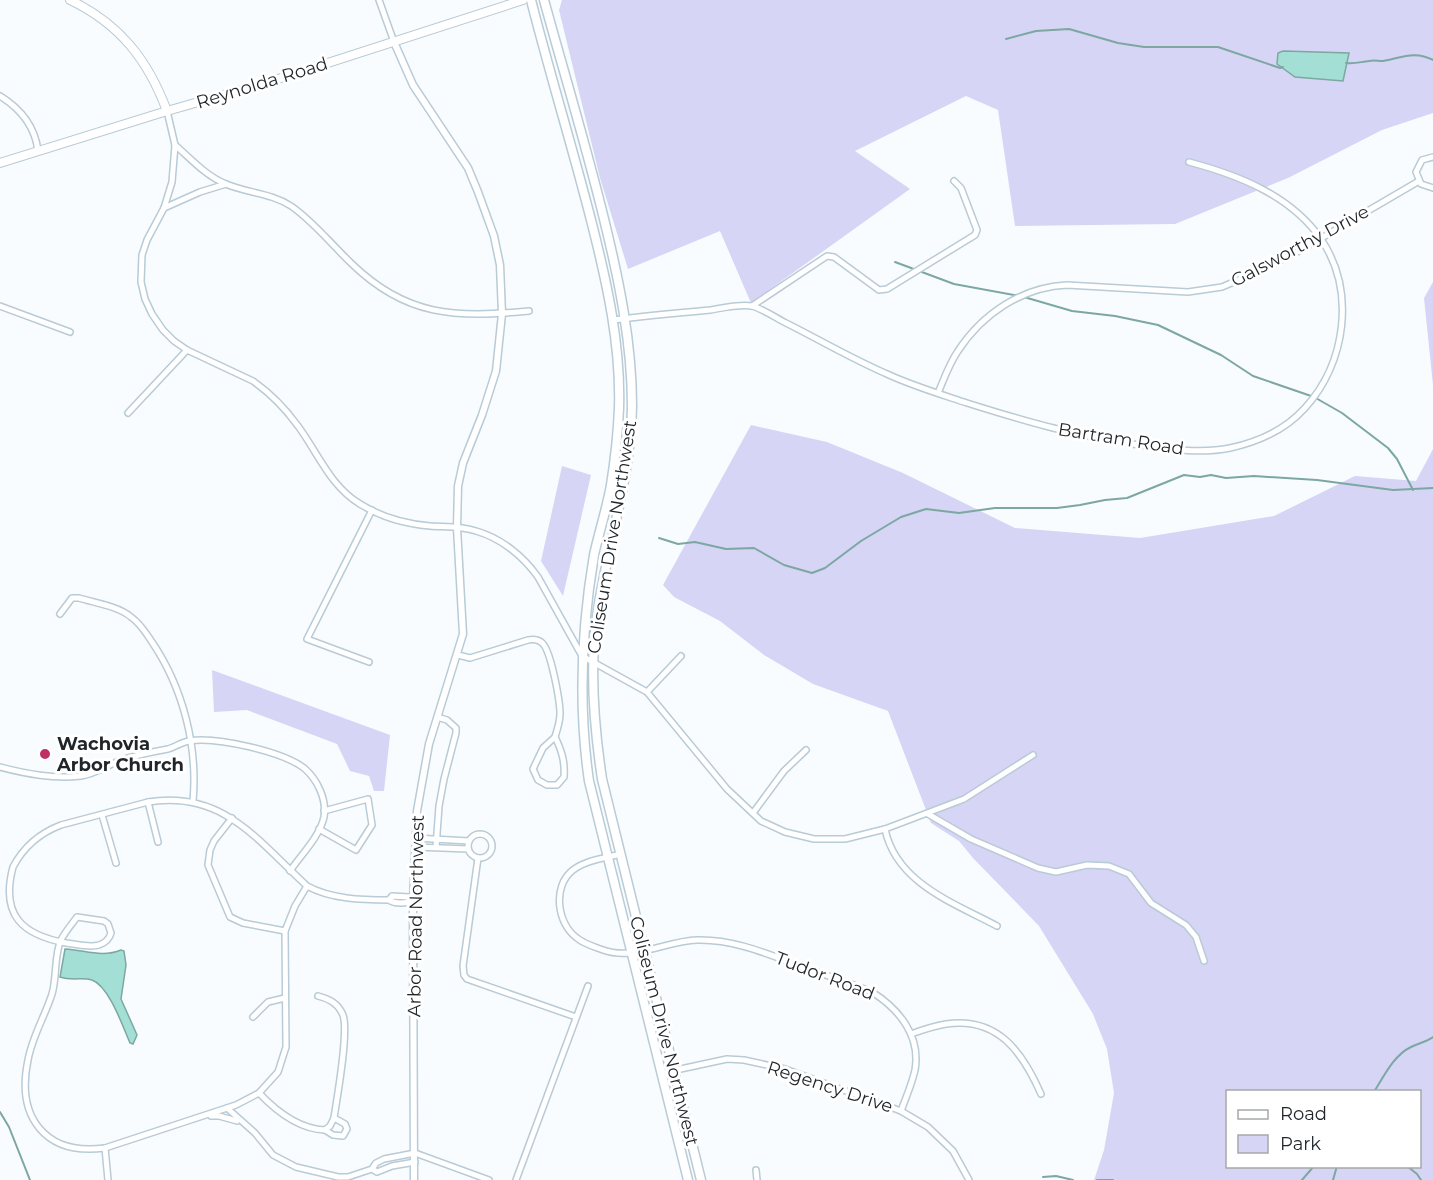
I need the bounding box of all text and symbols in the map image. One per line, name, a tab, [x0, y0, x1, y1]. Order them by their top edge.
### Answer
street label: Reynolda Road	[194, 53, 330, 113]
street label: Galsworthy Drive	[1227, 200, 1373, 292]
street label: Bartram Road	[1057, 418, 1185, 460]
street label: Coliseum Drive Northwest	[583, 419, 641, 655]
place label: Wachovia Arbor Church	[56, 733, 184, 776]
marker: Wachovia Arbor Church	[38, 747, 52, 761]
street label: Arbor Road Northwest	[403, 815, 429, 1017]
street label: Coliseum Drive Northwest	[625, 914, 703, 1148]
street label: Tudor Road	[772, 947, 878, 1005]
street label: Regency Drive	[764, 1056, 896, 1118]
legend	[1226, 1090, 1421, 1168]
text: Road	[1280, 1103, 1327, 1125]
text: Park	[1280, 1133, 1321, 1155]

